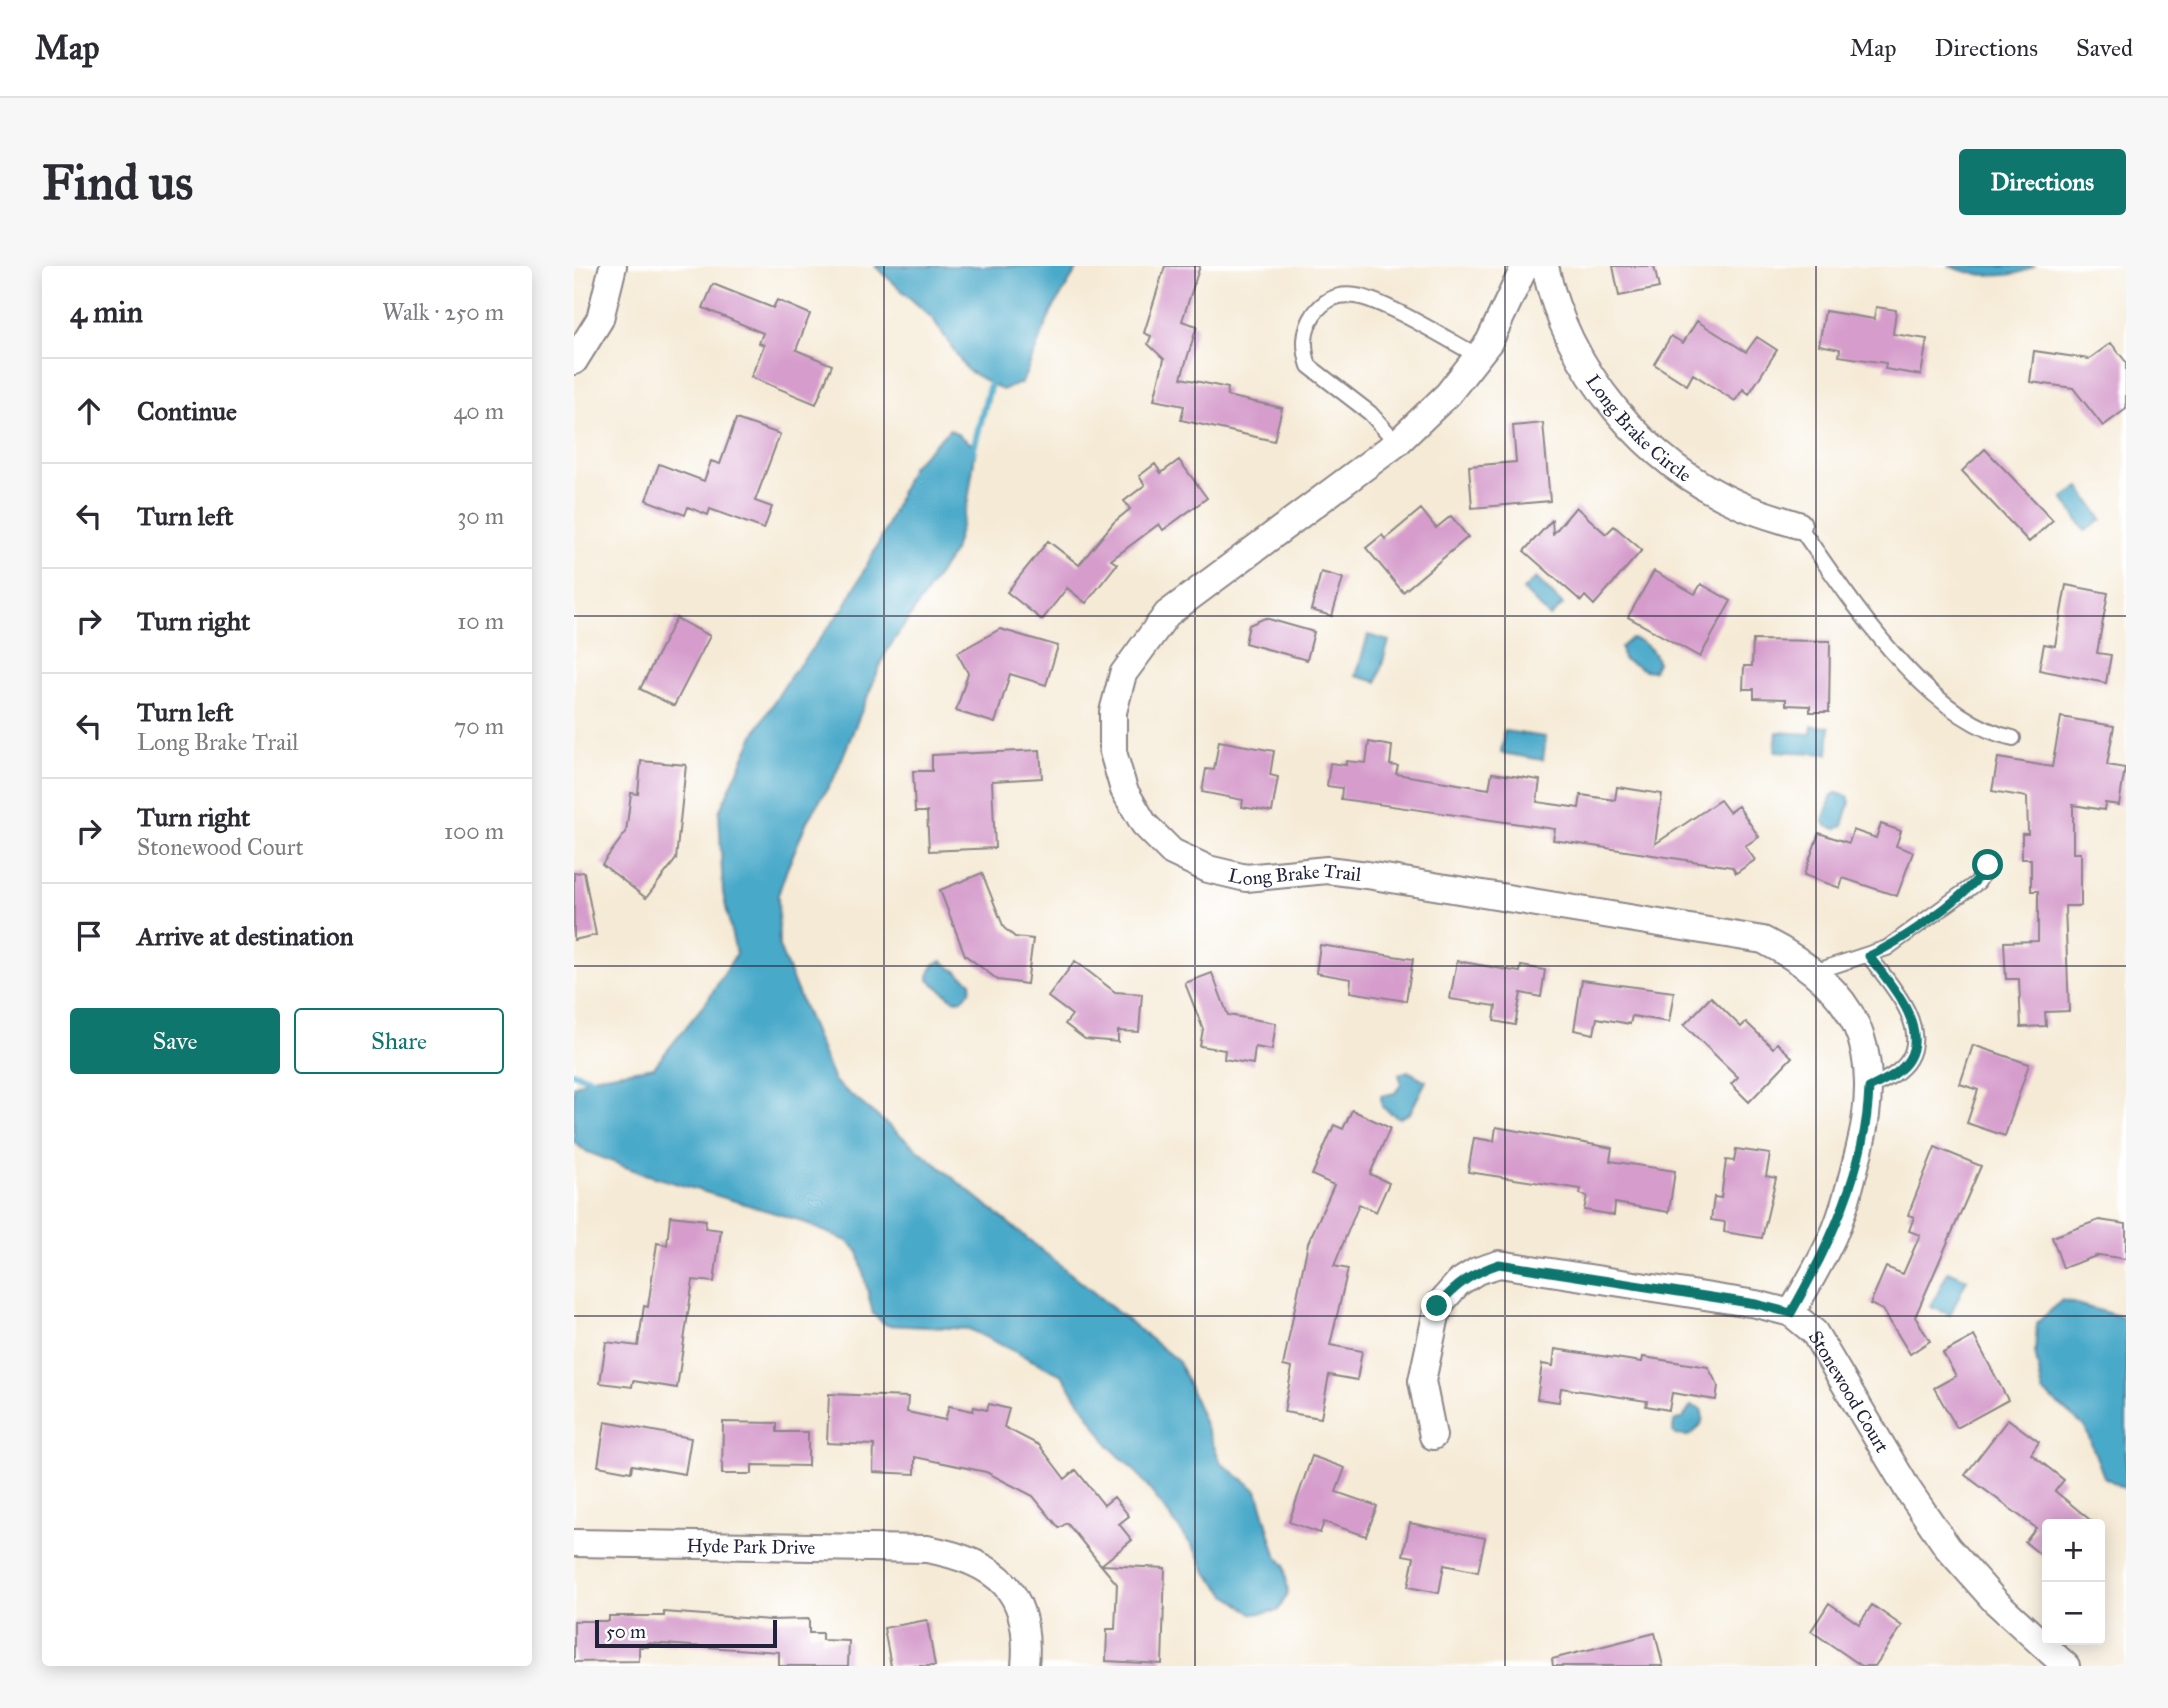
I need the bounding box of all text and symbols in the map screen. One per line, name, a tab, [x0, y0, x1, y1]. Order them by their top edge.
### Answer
text: Map	[35, 28, 99, 68]
text: Map	[1850, 33, 1897, 63]
text: Directions	[1935, 33, 2038, 63]
text: Saved	[2076, 33, 2133, 63]
button: Directions	[1959, 149, 2126, 215]
text: Find us	[42, 153, 193, 212]
text: 4 min	[70, 294, 143, 330]
text: Walk · 250 m	[382, 298, 504, 326]
street label: Long Brake Circle	[1581, 370, 1696, 487]
icon: ahead	[70, 392, 108, 430]
text: Continue	[137, 395, 237, 427]
text: 40 m	[454, 397, 504, 425]
icon: left	[70, 497, 108, 535]
text: Turn left	[137, 500, 233, 532]
text: 30 m	[457, 502, 504, 530]
icon: right	[70, 602, 108, 640]
text: Turn right	[137, 605, 250, 637]
text: 10 m	[457, 607, 504, 635]
text: Turn left	[137, 696, 233, 728]
icon: left	[70, 707, 108, 745]
text: 70 m	[454, 712, 504, 740]
text: Long Brake Trail	[137, 728, 298, 756]
text: Turn right	[137, 801, 250, 833]
icon: right	[70, 812, 108, 850]
text: 100 m	[444, 817, 504, 845]
text: Stonewood Court	[137, 833, 304, 861]
route start	[1972, 849, 2003, 880]
street label: Long Brake Trail	[1226, 859, 1363, 890]
icon: arrive	[70, 917, 108, 955]
text: Arrive at destination	[137, 920, 354, 952]
button: Save	[70, 1008, 280, 1074]
button: Share	[294, 1008, 504, 1074]
route end	[1421, 1290, 1452, 1321]
street label: Stonewood Court	[1804, 1327, 1894, 1457]
map controls	[2042, 1519, 2105, 1645]
button: +	[2042, 1519, 2105, 1582]
street label: Hyde Park Drive	[686, 1534, 816, 1559]
button: −	[2042, 1582, 2105, 1645]
scale bar	[595, 1617, 777, 1649]
text: 50 m	[606, 1620, 646, 1643]

